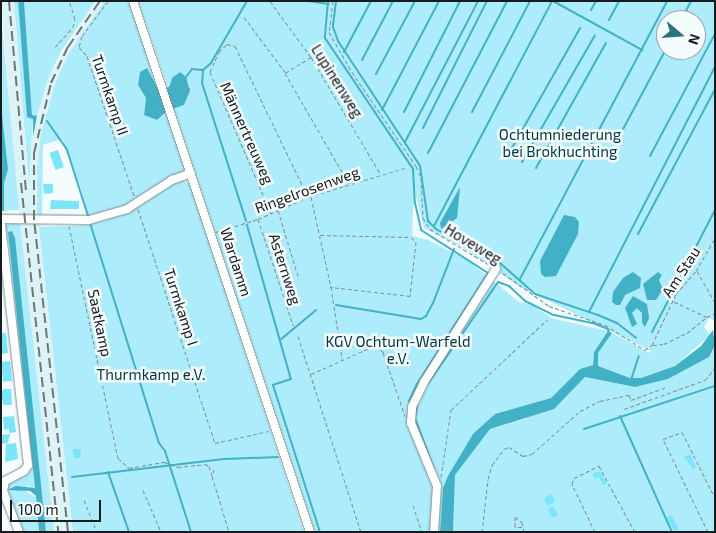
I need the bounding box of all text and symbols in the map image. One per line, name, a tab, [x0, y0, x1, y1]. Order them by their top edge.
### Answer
north arrow	[656, 10, 706, 60]
text: N	[685, 32, 704, 47]
street label: Lupinenweg	[307, 41, 367, 121]
street label: Turmkamp II	[88, 52, 132, 138]
street label: Männertreuweg	[216, 79, 278, 187]
park label: Ochtumniederung bei Brokhuchting	[499, 125, 621, 160]
street label: Ringelrosenweg	[252, 163, 362, 217]
street label: Hoveweg	[441, 220, 505, 268]
street label: Wardamm	[216, 225, 256, 299]
street label: Asternweg	[265, 231, 305, 307]
street label: Am Stau	[658, 243, 704, 301]
street label: Turmkamp I	[160, 266, 202, 348]
street label: Saatkamp	[84, 288, 116, 358]
park label: KGV Ochtum-Warfeld e.V.	[325, 332, 471, 367]
park label: Thurmkamp e.V.	[97, 366, 205, 384]
scale bar	[12, 490, 104, 522]
text: 100 m	[18, 500, 59, 518]

